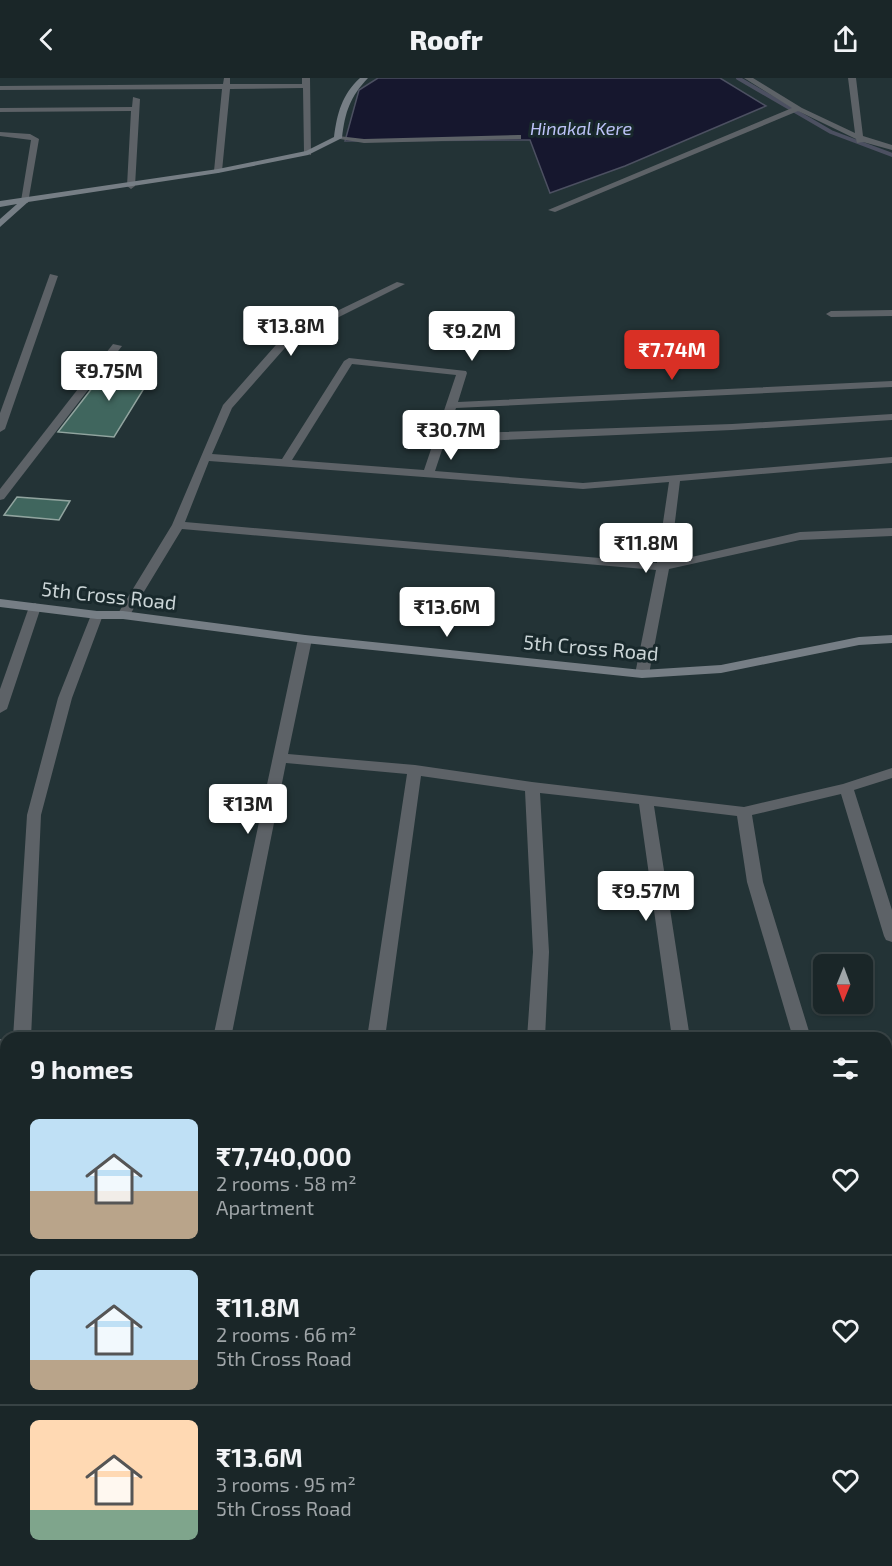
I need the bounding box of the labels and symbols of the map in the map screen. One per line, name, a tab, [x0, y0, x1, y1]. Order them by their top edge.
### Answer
water label: Hinakal Kere	[530, 117, 632, 139]
pin: ₹13.8M	[242, 306, 340, 357]
pin: ₹9.2M	[430, 311, 514, 362]
pin: ₹7.74M	[623, 330, 721, 381]
pin: ₹9.75M	[60, 351, 158, 402]
pin: ₹30.7M	[402, 410, 500, 461]
pin: ₹11.8M	[597, 523, 695, 574]
street label: 5th Cross Road	[40, 576, 178, 614]
pin: ₹13.6M	[398, 587, 496, 638]
street label: 5th Cross Road	[522, 629, 660, 665]
pin: ₹13M	[212, 784, 284, 835]
pin: ₹9.57M	[597, 871, 695, 922]
north arrow	[813, 954, 873, 1014]

